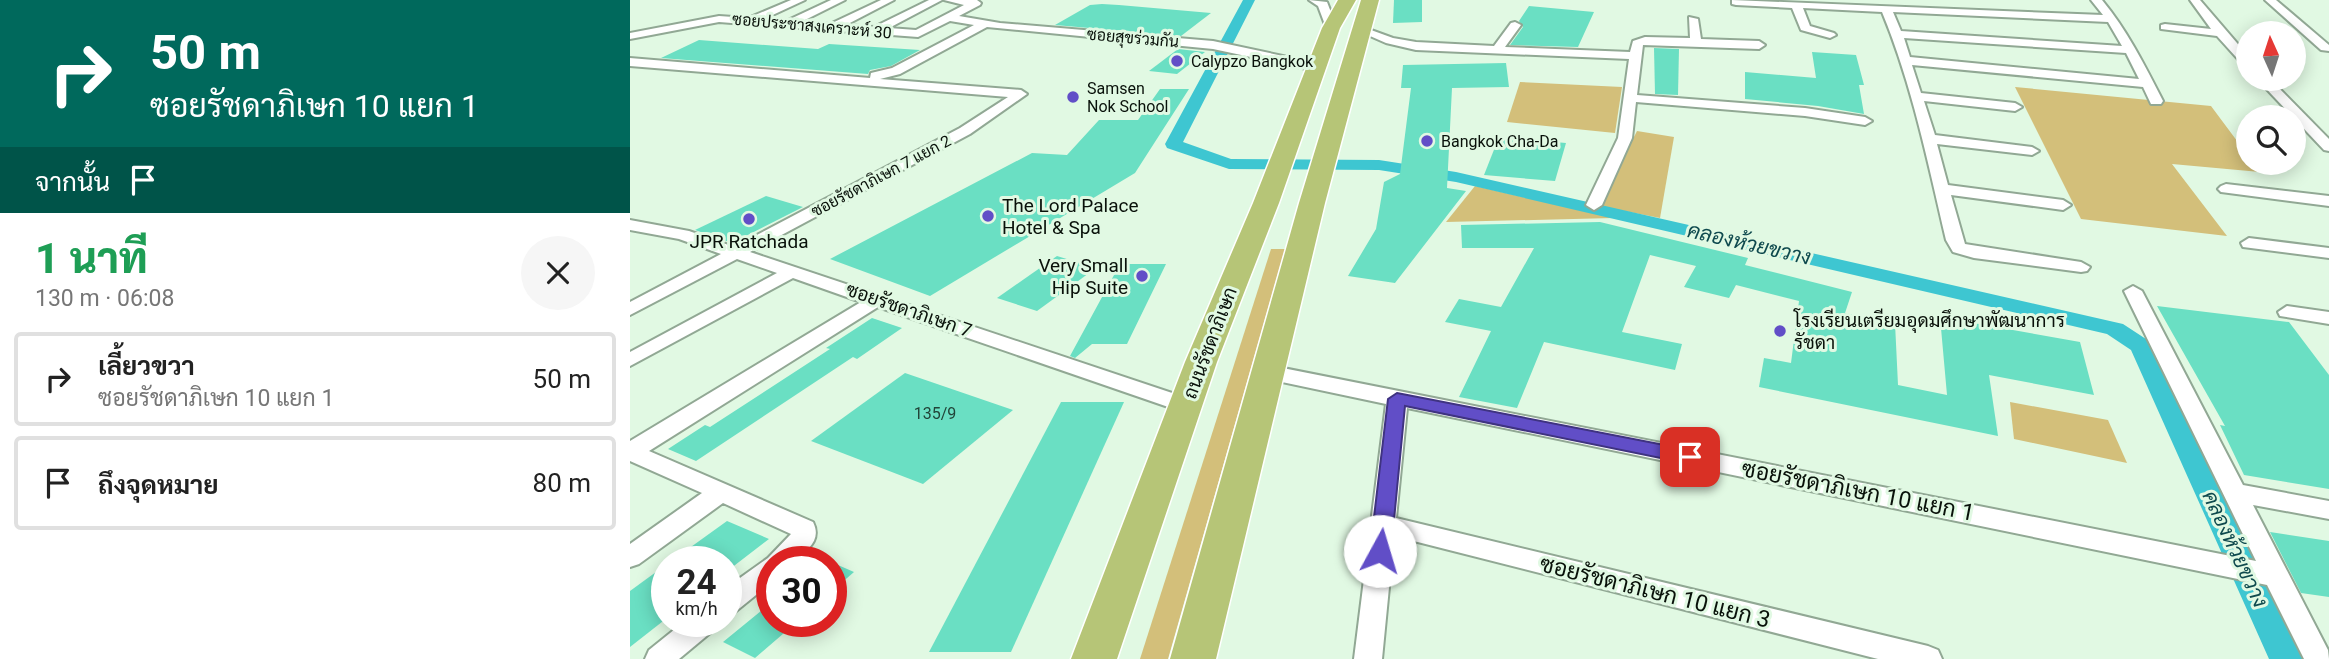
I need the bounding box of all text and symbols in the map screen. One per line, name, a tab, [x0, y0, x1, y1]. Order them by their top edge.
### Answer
street label: ซอยประชาสงเคราะห์ 30	[731, 7, 893, 42]
north arrow	[2236, 21, 2306, 91]
map controls	[2236, 21, 2306, 175]
text: 50 m	[150, 24, 261, 81]
street label: ซอยสุขร่วมกัน	[1086, 24, 1180, 53]
icon: right	[35, 28, 126, 119]
place label: Calypzo Bangkok	[1191, 52, 1314, 71]
marker: Calypzo Bangkok	[1169, 53, 1185, 69]
place label: Samsen Nok School	[1087, 79, 1168, 116]
text: ซอยรัชดาภิเษก 10 แยก 1	[150, 87, 479, 125]
marker: Samsen Nok School	[1065, 89, 1081, 105]
button: search	[2236, 105, 2306, 175]
street label: ซอยรัชดาภิเษก 7 แยก 2	[807, 130, 954, 221]
place label: Bangkok Cha-Da	[1441, 132, 1558, 151]
marker: Bangkok Cha-Da	[1419, 133, 1435, 149]
icon: arrive	[124, 161, 162, 199]
text: จากนั้น	[35, 167, 110, 197]
place label: The Lord Palace Hotel & Spa	[1002, 194, 1139, 239]
marker: The Lord Palace Hotel & Spa	[980, 208, 996, 224]
marker: JPR Ratchada	[741, 211, 757, 227]
water label: คลองห้วยขวาง	[1685, 217, 1813, 270]
place label: JPR Ratchada	[690, 230, 808, 253]
text: 1 นาที	[35, 234, 148, 283]
button: close	[521, 236, 595, 310]
place label: Very Small Hip Suite	[1038, 254, 1128, 299]
marker: Very Small Hip Suite	[1134, 268, 1150, 284]
street label: ซอยรัชดาภิเษก 7	[843, 278, 975, 342]
street label: ถนนรัชดาภิเษก	[1178, 284, 1242, 402]
text: 130 m · 06:08	[35, 285, 174, 312]
place label: โรงเรียนเตรียมอุดมศึกษาพัฒนาการ รัชดา	[1793, 308, 2065, 354]
marker: โรงเรียนเตรียมอุดมศึกษาพัฒนาการ รัชดา	[1772, 323, 1788, 339]
text: เลี้ยวขวา	[98, 351, 195, 381]
icon: right	[39, 360, 77, 398]
text: 50 m	[533, 364, 591, 394]
text: ซอยรัชดาภิเษก 10 แยก 1	[98, 385, 334, 412]
house number: 135/9	[914, 404, 956, 423]
pin	[1660, 427, 1720, 487]
icon: arrive	[1671, 438, 1709, 476]
street label: ซอยรัชดาภิเษก 10 แยก 1	[1739, 454, 1977, 527]
icon: arrive	[39, 464, 77, 502]
text: 80 m	[533, 468, 591, 498]
text: ถึงจุดหมาย	[98, 470, 219, 500]
water label: คลองห้วยขวาง	[2198, 487, 2273, 611]
position arrow	[1343, 514, 1417, 588]
speed limit sign: 30	[756, 546, 847, 637]
street label: ซอยรัชดาภิเษก 10 แยก 3	[1537, 549, 1773, 634]
text: 24	[676, 562, 717, 603]
text: km/h	[675, 598, 718, 619]

